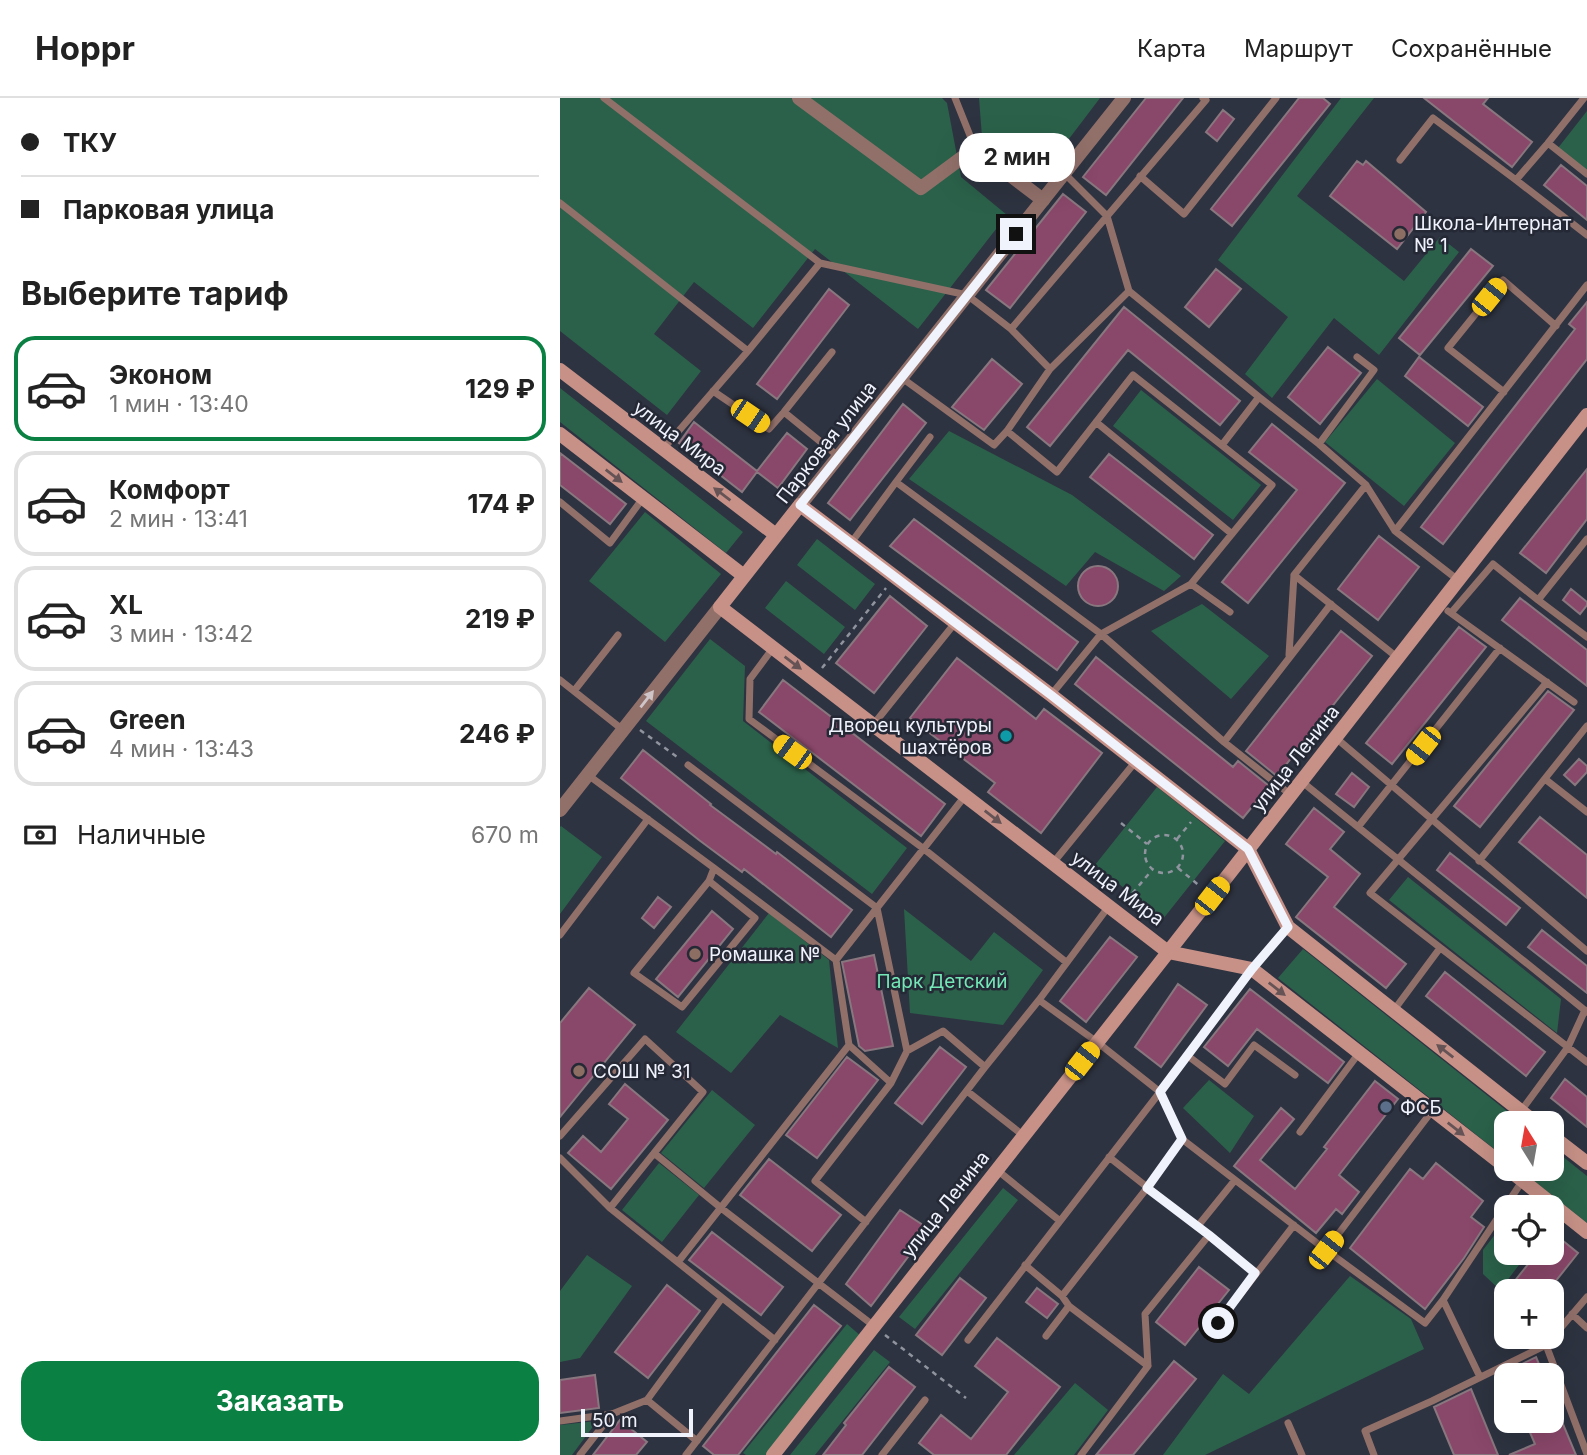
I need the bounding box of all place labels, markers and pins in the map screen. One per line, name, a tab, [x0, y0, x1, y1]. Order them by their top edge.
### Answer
place label: Школа-Интернат № 1	[1414, 212, 1571, 257]
marker: Школа-Интернат № 1	[1392, 226, 1408, 242]
place label: Дворец культуры шахтёров	[828, 714, 992, 759]
marker: Дворец культуры шахтёров	[998, 728, 1014, 744]
place label: Ромашка №	[709, 943, 820, 966]
marker: Ромашка №	[687, 946, 703, 962]
place label: СОШ № 31	[593, 1060, 691, 1083]
marker: СОШ № 31	[571, 1063, 587, 1079]
place label: ФСБ	[1400, 1096, 1442, 1119]
marker: ФСБ	[1378, 1099, 1394, 1115]

